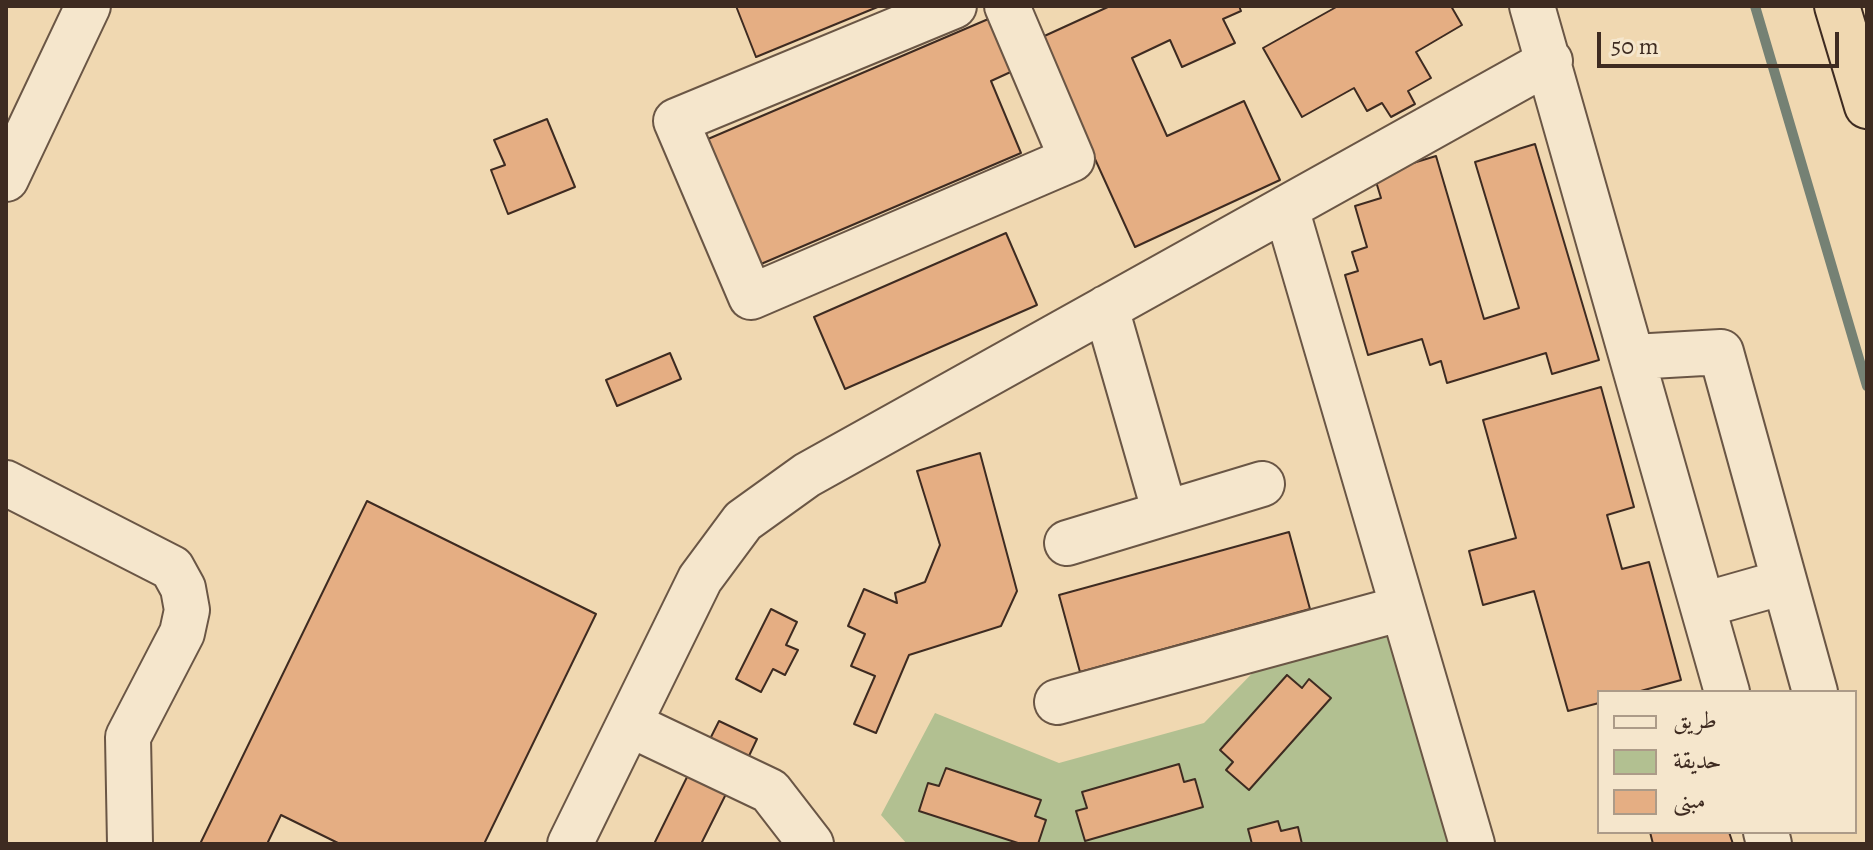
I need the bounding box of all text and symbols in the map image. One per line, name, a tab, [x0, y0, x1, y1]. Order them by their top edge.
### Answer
scale bar	[1601, 16, 1843, 66]
text: 50 m	[1611, 30, 1659, 62]
legend	[1597, 690, 1857, 834]
text: طريق	[1673, 704, 1717, 736]
text: حديقة	[1673, 744, 1722, 776]
text: مبنى	[1673, 784, 1706, 816]

